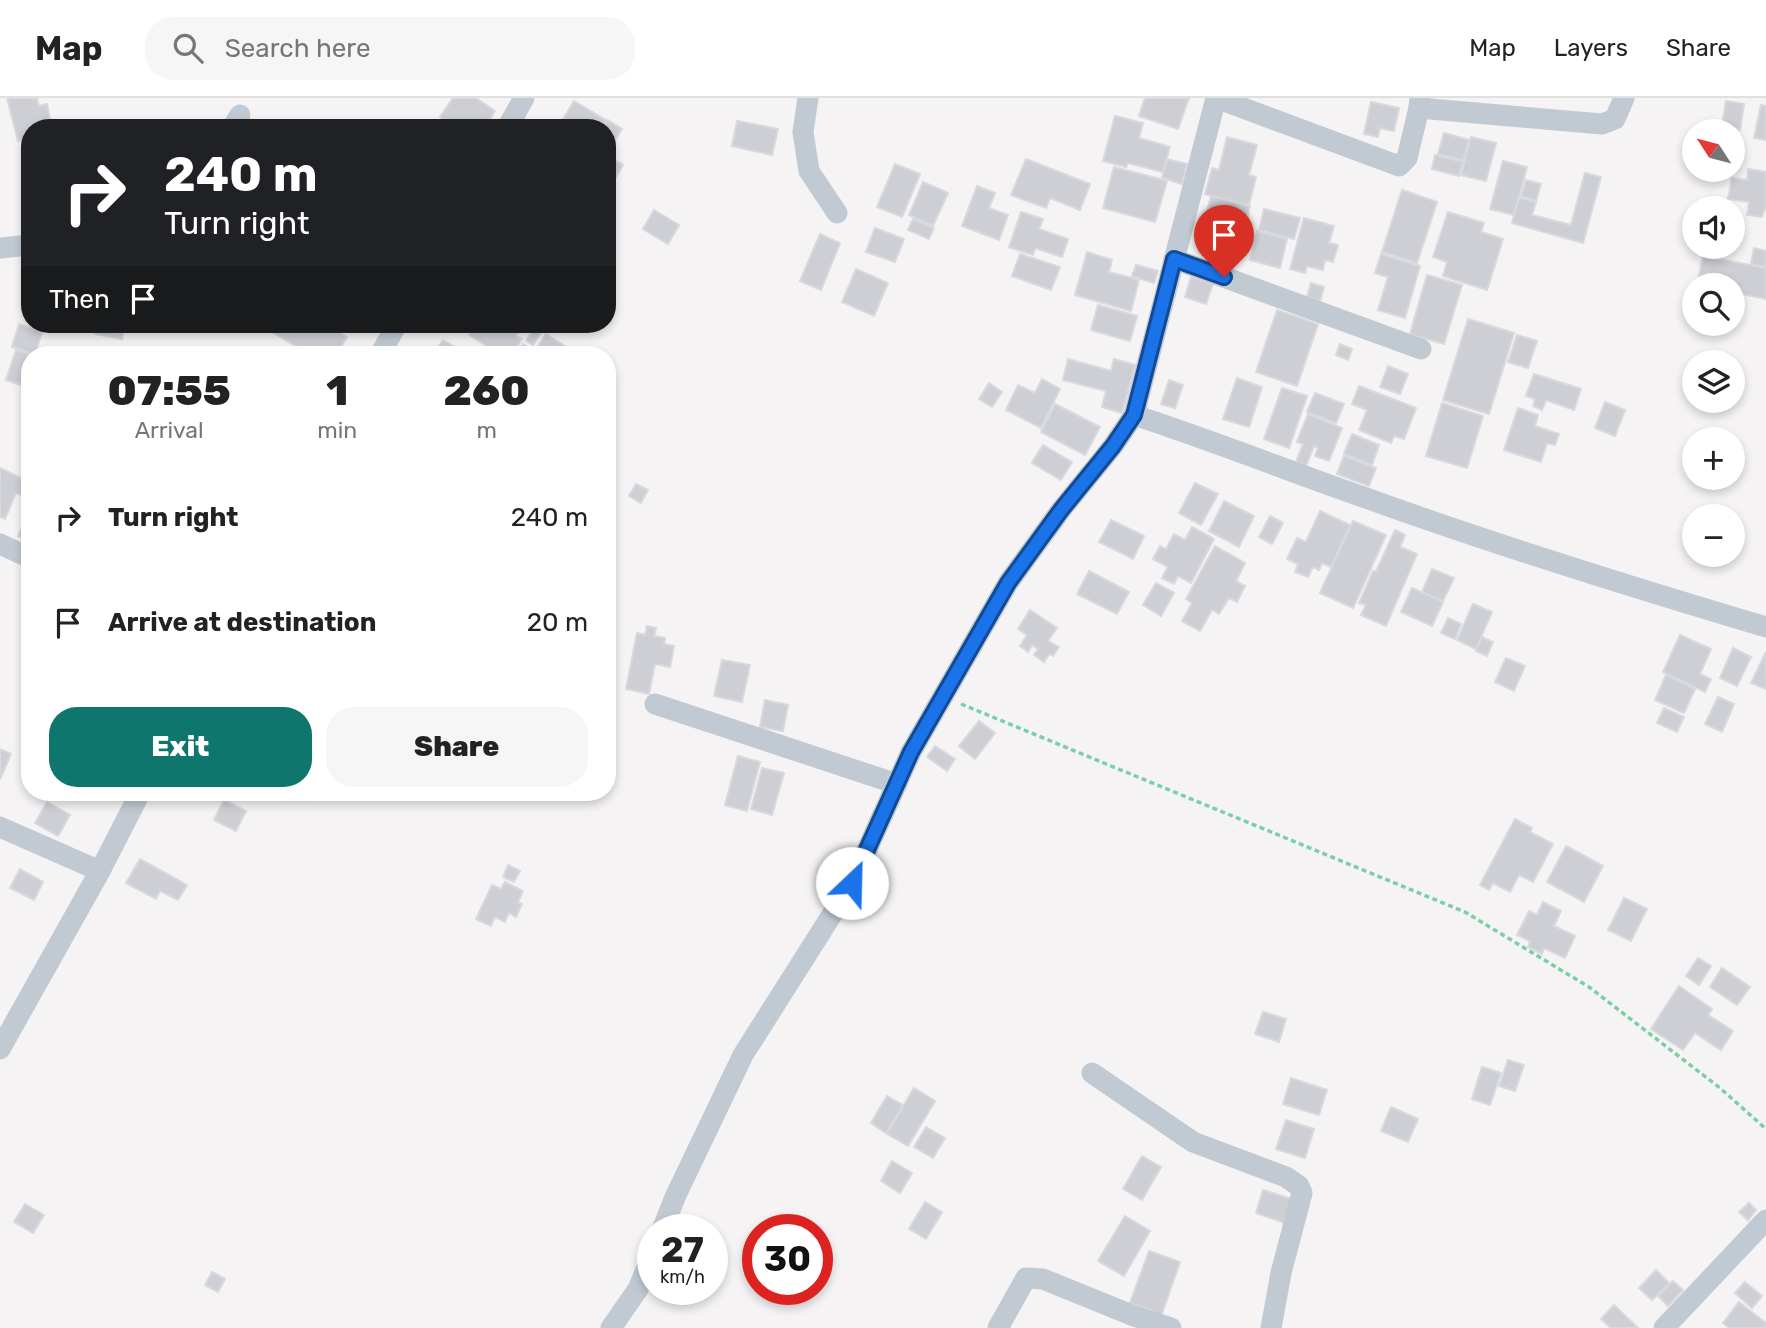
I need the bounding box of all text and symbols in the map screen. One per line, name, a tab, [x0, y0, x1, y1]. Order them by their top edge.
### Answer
search box	[145, 17, 635, 80]
text: Map	[35, 29, 103, 68]
icon: search	[169, 29, 207, 67]
text: Search here	[225, 33, 370, 64]
text: Map	[1469, 34, 1516, 62]
text: Layers	[1554, 34, 1628, 62]
text: Share	[1666, 34, 1731, 62]
north arrow	[1682, 119, 1745, 182]
map controls	[1682, 119, 1745, 567]
text: 240 m	[164, 145, 318, 203]
icon: right	[49, 147, 140, 238]
button: sound	[1682, 196, 1745, 259]
text: Turn right	[164, 204, 309, 242]
pin	[1194, 205, 1254, 277]
icon: arrive	[1205, 216, 1243, 254]
button: search	[1682, 273, 1745, 336]
icon: arrive	[124, 280, 162, 318]
text: Then	[49, 284, 110, 315]
button: layers	[1682, 350, 1745, 413]
text: 07:55	[107, 366, 231, 416]
text: 1	[326, 366, 348, 416]
text: 260	[444, 366, 530, 416]
text: Arrival	[135, 416, 204, 444]
text: min	[317, 416, 357, 444]
text: m	[476, 416, 497, 444]
button: +	[1682, 427, 1745, 490]
icon: right	[49, 499, 87, 537]
text: Turn right	[108, 502, 238, 533]
text: 240 m	[511, 502, 588, 533]
button: −	[1682, 504, 1745, 567]
icon: arrive	[49, 604, 87, 642]
text: Arrive at destination	[108, 607, 376, 638]
text: 20 m	[527, 607, 588, 638]
button: Exit	[49, 707, 312, 787]
button: Share	[326, 707, 588, 787]
position arrow	[815, 846, 889, 920]
speed limit sign: 30	[742, 1214, 833, 1305]
text: 27	[661, 1229, 704, 1271]
text: km/h	[660, 1266, 705, 1288]

